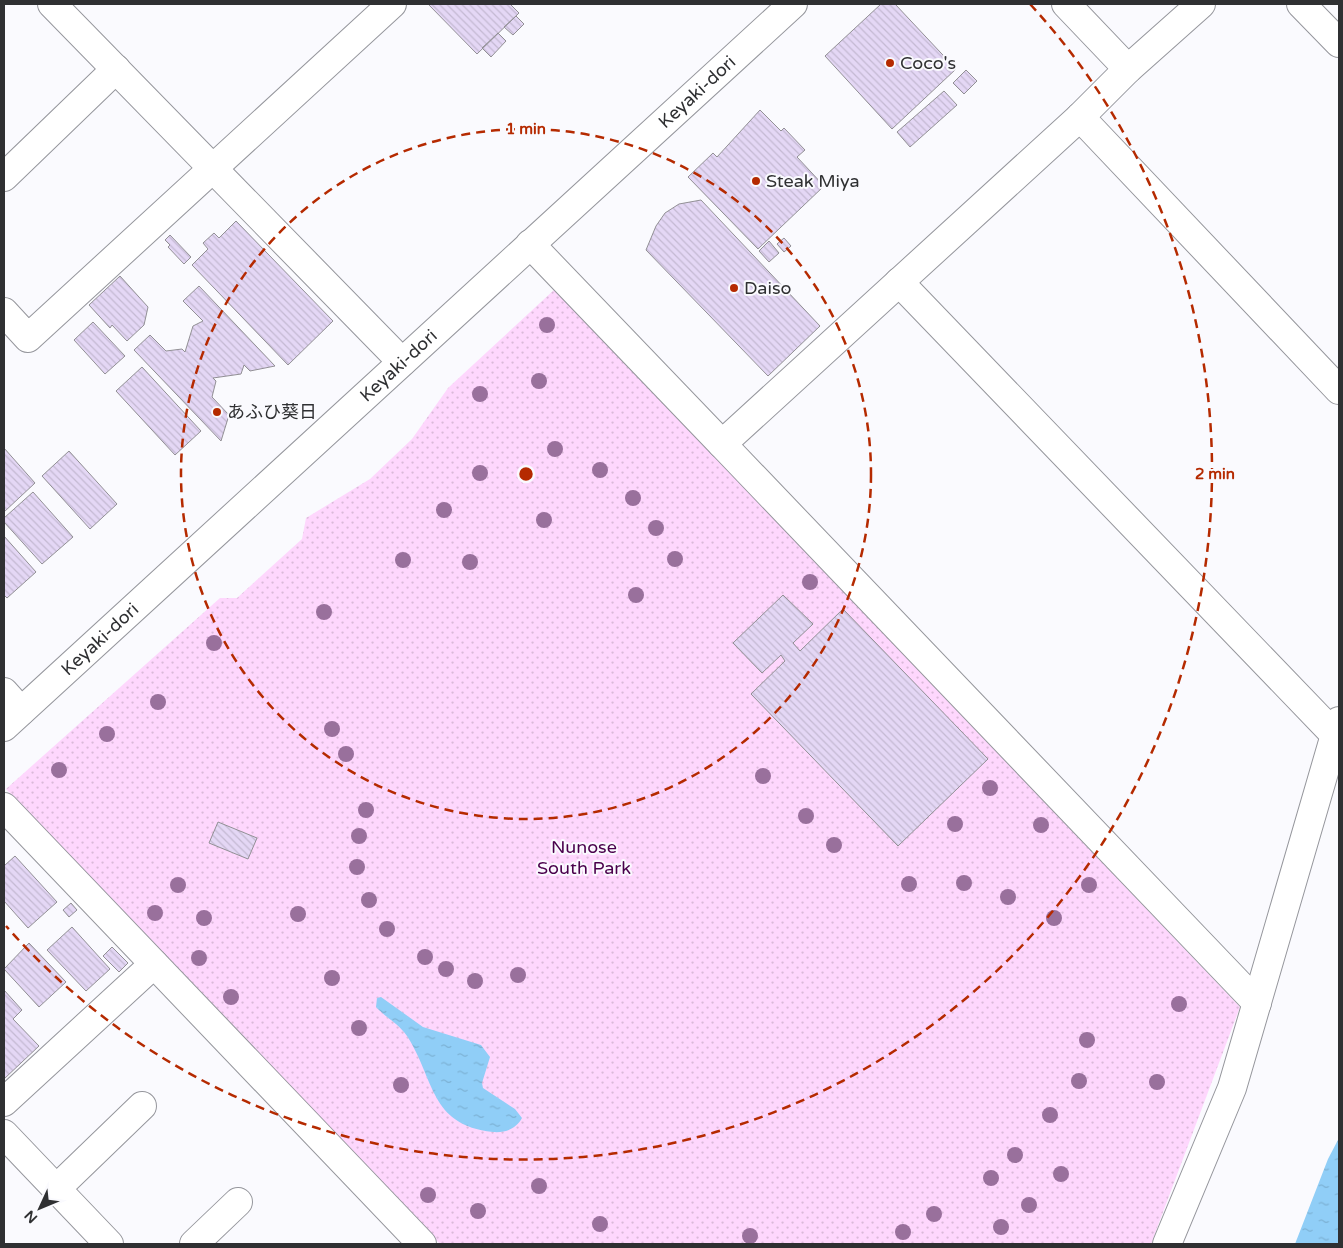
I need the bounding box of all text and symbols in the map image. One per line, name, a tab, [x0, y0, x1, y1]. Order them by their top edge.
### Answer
street label: Keyaki-dori	[654, 51, 740, 133]
place label: Coco's	[900, 52, 956, 74]
marker: Coco's	[884, 57, 896, 69]
text: 1 min	[506, 120, 546, 138]
place label: Steak Miya	[766, 170, 860, 192]
marker: Steak Miya	[750, 175, 762, 187]
place label: Daiso	[744, 277, 792, 299]
marker: Daiso	[728, 282, 740, 294]
street label: Keyaki-dori	[355, 325, 442, 407]
place label: あふひ葵日	[227, 401, 317, 423]
marker: あふひ葵日	[211, 406, 223, 418]
centre of rings	[517, 465, 535, 483]
text: 2 min	[1195, 465, 1235, 483]
street label: Keyaki-dori	[57, 598, 143, 680]
park label: Nunose South Park	[537, 836, 631, 879]
north arrow	[15, 1183, 65, 1233]
text: N	[21, 1207, 41, 1227]

